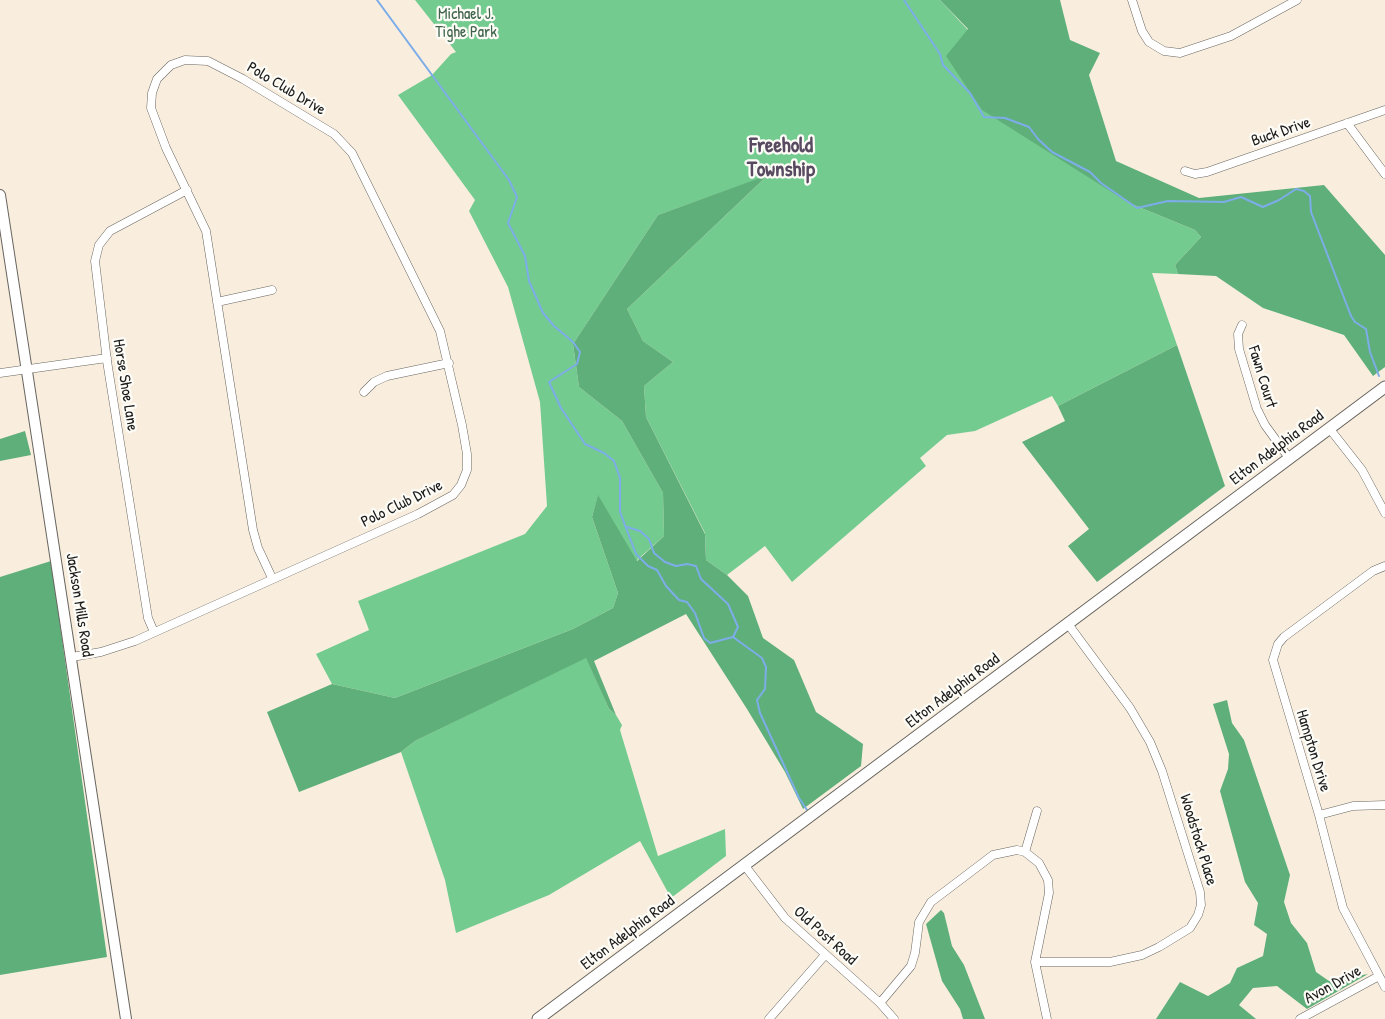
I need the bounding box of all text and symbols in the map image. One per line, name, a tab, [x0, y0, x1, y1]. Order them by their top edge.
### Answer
park label: Michael J. Tighe Park	[435, 5, 497, 43]
street label: Polo Club Drive	[243, 58, 329, 120]
street label: Buck Drive	[1249, 113, 1313, 151]
district label: Freehold Township	[747, 133, 815, 183]
street label: Horse Shoe Lane	[108, 338, 142, 432]
street label: Fawn Court	[1243, 344, 1281, 410]
street label: Elton Adelphia Road	[1226, 407, 1328, 489]
street label: Polo Club Drive	[358, 476, 446, 532]
street label: Jackson Mills Road	[61, 552, 97, 658]
street label: Elton Adelphia Road	[902, 650, 1004, 732]
street label: Hampton Drive	[1291, 708, 1335, 794]
street label: Woodstock Place	[1175, 792, 1221, 888]
street label: Elton Adelphia Road	[577, 892, 679, 974]
street label: Old Post Road	[789, 903, 861, 969]
street label: Avon Drive	[1301, 962, 1365, 1008]

